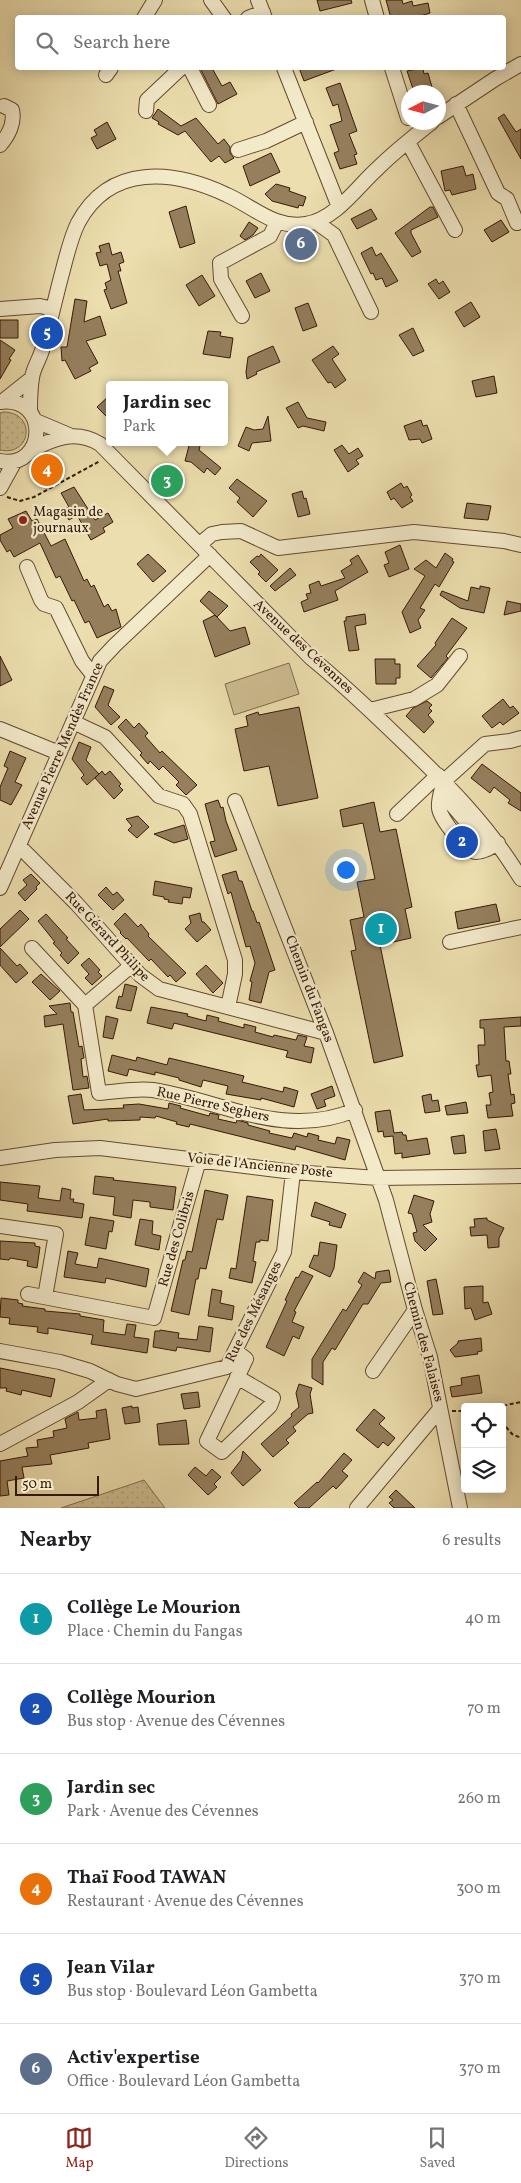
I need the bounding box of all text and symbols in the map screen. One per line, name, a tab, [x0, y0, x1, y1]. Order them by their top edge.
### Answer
search box	[15, 15, 506, 70]
icon: search	[33, 29, 61, 57]
text: Search here	[73, 30, 170, 56]
north arrow	[401, 85, 446, 130]
pin: 6	[285, 225, 317, 263]
pin: 5	[31, 314, 63, 352]
popup	[106, 381, 228, 446]
text: Jardin sec	[123, 390, 211, 416]
text: Park	[123, 416, 156, 438]
pin: 4	[31, 451, 63, 489]
pin: 3	[151, 462, 183, 500]
place label: Magasin de journaux	[33, 503, 103, 538]
marker: Magasin de journaux	[17, 514, 29, 526]
street label: Avenue des Cévennes	[249, 595, 357, 699]
street label: Avenue Pierre Mendès France	[17, 659, 109, 833]
pin: 2	[446, 823, 478, 861]
your location	[333, 857, 359, 883]
street label: Rue Gérard Philipe	[60, 888, 154, 986]
pin: 1	[365, 910, 397, 948]
street label: Chemin du Fangas	[280, 933, 338, 1045]
street label: Rue Pierre Seghers	[155, 1083, 271, 1127]
street label: Voie de l'Ancienne Poste	[186, 1149, 334, 1183]
street label: Rue des Colibris	[154, 1189, 200, 1289]
street label: Rue des Mésanges	[221, 1258, 287, 1366]
street label: Chemin des Falaises	[398, 1280, 448, 1404]
map controls	[461, 1403, 506, 1493]
button: locate	[461, 1403, 506, 1448]
button: layers	[461, 1448, 506, 1493]
scale bar	[15, 1473, 99, 1496]
text: 50 m	[22, 1475, 52, 1494]
text: Nearby	[20, 1526, 91, 1555]
text: 6 results	[442, 1530, 501, 1552]
text: Collège Le Mourion	[67, 1595, 241, 1621]
text: 1	[33, 1608, 39, 1630]
text: 40 m	[465, 1608, 501, 1630]
text: Place · Chemin du Fangas	[67, 1621, 243, 1643]
text: Collège Mourion	[67, 1685, 216, 1711]
text: 2	[32, 1698, 40, 1720]
text: 70 m	[467, 1698, 501, 1720]
text: Bus stop · Avenue des Cévennes	[67, 1711, 285, 1733]
text: Jardin sec	[67, 1775, 155, 1801]
text: 3	[32, 1788, 40, 1810]
text: 260 m	[457, 1788, 501, 1810]
text: Park · Avenue des Cévennes	[67, 1801, 259, 1823]
text: Thaï Food TAWAN	[67, 1865, 226, 1891]
text: 4	[31, 1878, 41, 1900]
text: 300 m	[456, 1878, 501, 1900]
text: Restaurant · Avenue des Cévennes	[67, 1891, 304, 1913]
text: Jean Vilar	[67, 1955, 155, 1981]
text: 5	[32, 1968, 40, 1990]
text: 370 m	[459, 1968, 501, 1990]
text: Bus stop · Boulevard Léon Gambetta	[67, 1981, 318, 2003]
text: Activ'expertise	[67, 2045, 200, 2071]
text: 6	[32, 2058, 40, 2080]
text: 370 m	[459, 2058, 501, 2080]
text: Office · Boulevard Léon Gambetta	[67, 2071, 300, 2093]
tab: Map	[65, 2124, 93, 2173]
tab: Directions	[224, 2124, 289, 2173]
tab: Saved	[419, 2124, 456, 2173]

